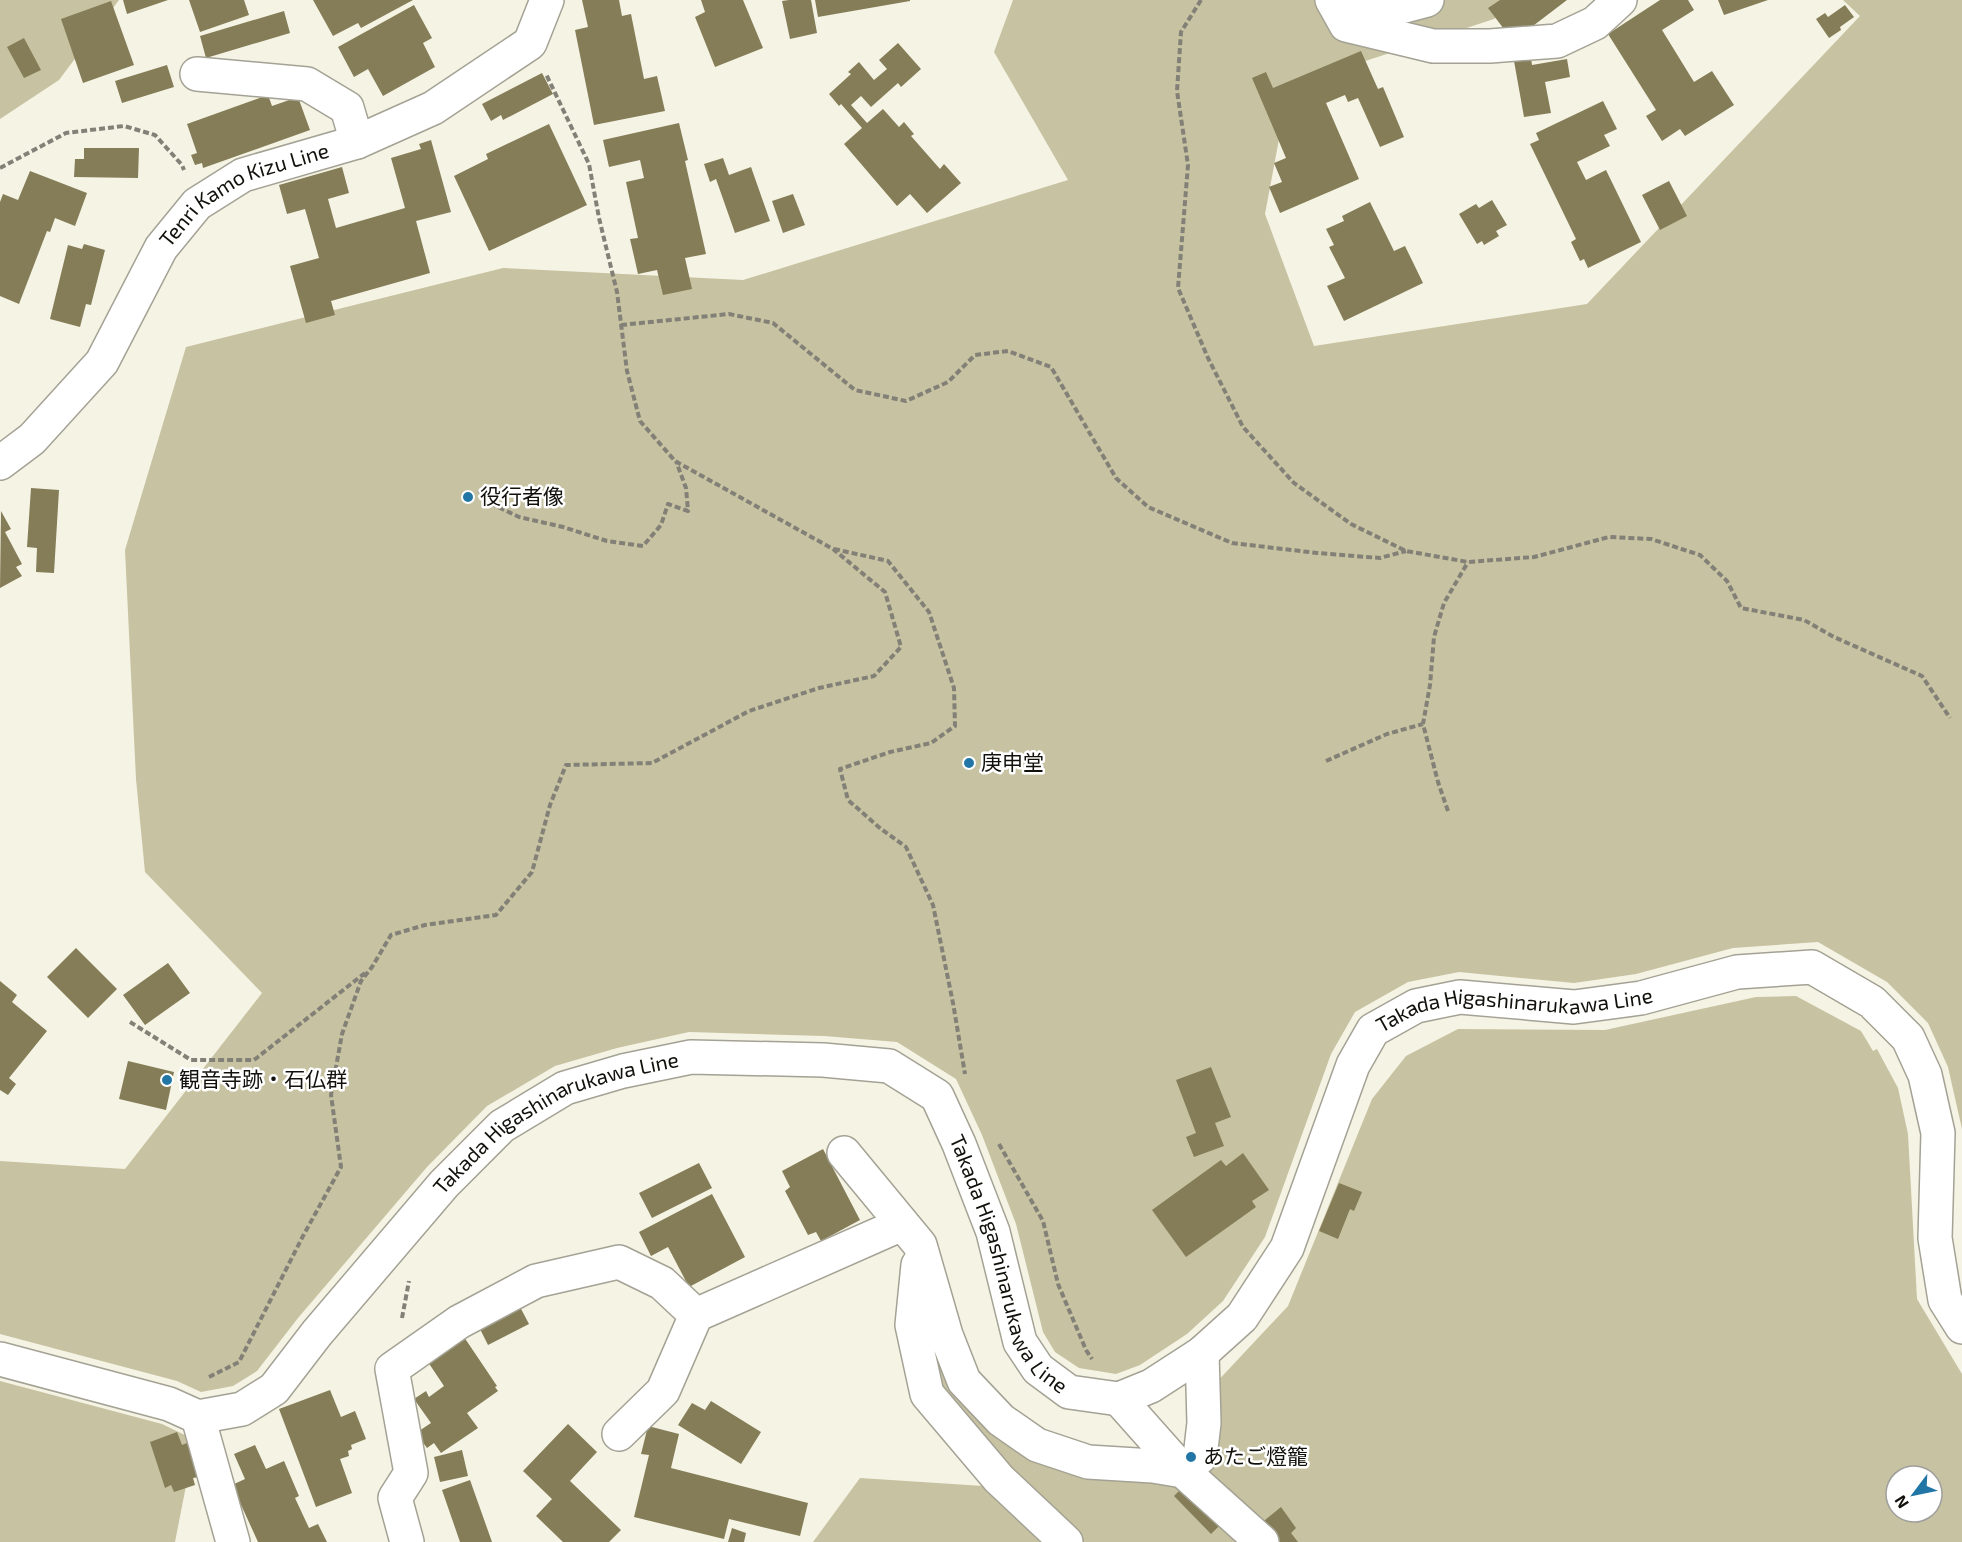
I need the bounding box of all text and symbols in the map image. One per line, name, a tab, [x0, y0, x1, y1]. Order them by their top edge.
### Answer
street label: Tenri Kamo Kizu Line	[153, 137, 331, 251]
place label: 役行者像	[480, 483, 564, 508]
marker: 役行者像	[461, 490, 475, 504]
place label: 庚申堂	[981, 749, 1044, 774]
marker: 庚申堂	[962, 756, 976, 770]
street label: Takada Higashinarukawa Line	[1371, 981, 1655, 1037]
street label: Takada Higashinarukawa Line	[427, 1046, 681, 1198]
place label: 観音寺跡・石仏群	[179, 1066, 347, 1091]
marker: 観音寺跡・石仏群	[160, 1073, 174, 1087]
street label: Takada Higashinarukawa Line	[945, 1130, 1073, 1398]
place label: あたご燈籠	[1203, 1443, 1308, 1468]
marker: あたご燈籠	[1184, 1450, 1198, 1464]
north arrow	[1884, 1464, 1944, 1524]
text: N	[1890, 1492, 1912, 1512]

